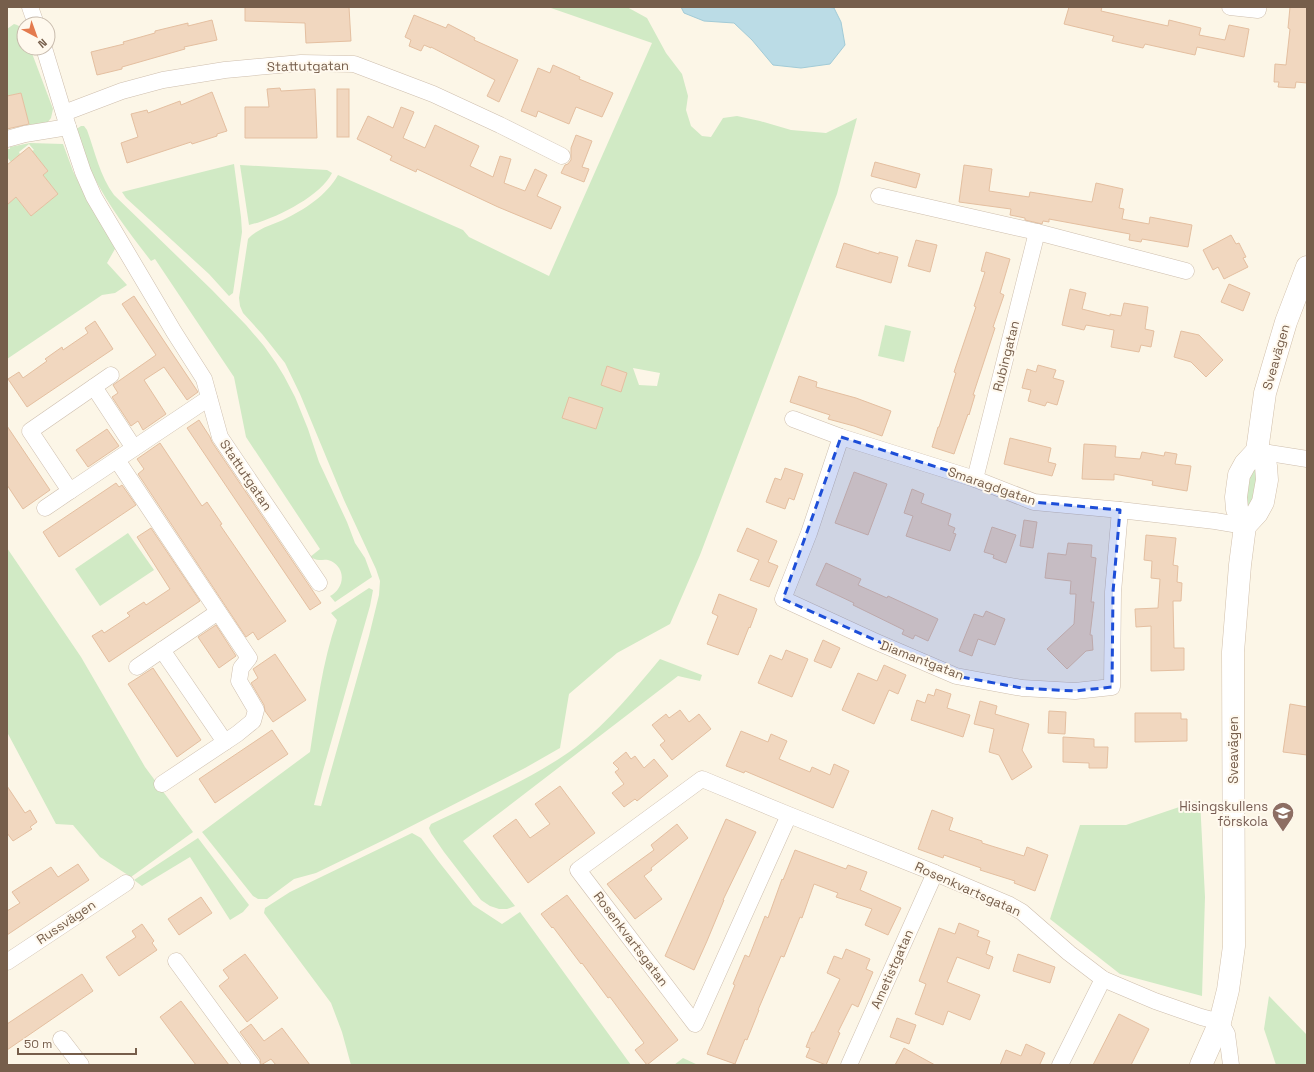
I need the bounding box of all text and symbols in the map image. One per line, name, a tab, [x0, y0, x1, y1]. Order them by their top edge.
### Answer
north arrow	[16, 16, 56, 56]
text: N	[35, 36, 50, 51]
street label: Stattutgatan	[267, 57, 349, 75]
street label: Rubingatan	[989, 319, 1023, 393]
street label: Sveavägen	[1259, 322, 1293, 392]
street label: Stattutgatan	[216, 436, 276, 514]
street label: Smaragdgatan	[946, 463, 1038, 509]
street label: Diamantgatan	[878, 636, 966, 684]
street label: Sveavägen	[1225, 716, 1242, 784]
place label: Hisingskullens förskola	[1179, 798, 1269, 830]
school or university icon: Hisingskullens förskola	[1270, 800, 1296, 833]
street label: Rosenkvartsgatan	[912, 858, 1024, 920]
street label: Rosenkvartsgatan	[590, 888, 672, 990]
street label: Russvägen	[33, 896, 99, 948]
street label: Ametistgatan	[867, 927, 917, 1011]
scale bar	[18, 1030, 136, 1056]
text: 50 m	[24, 1036, 52, 1052]

